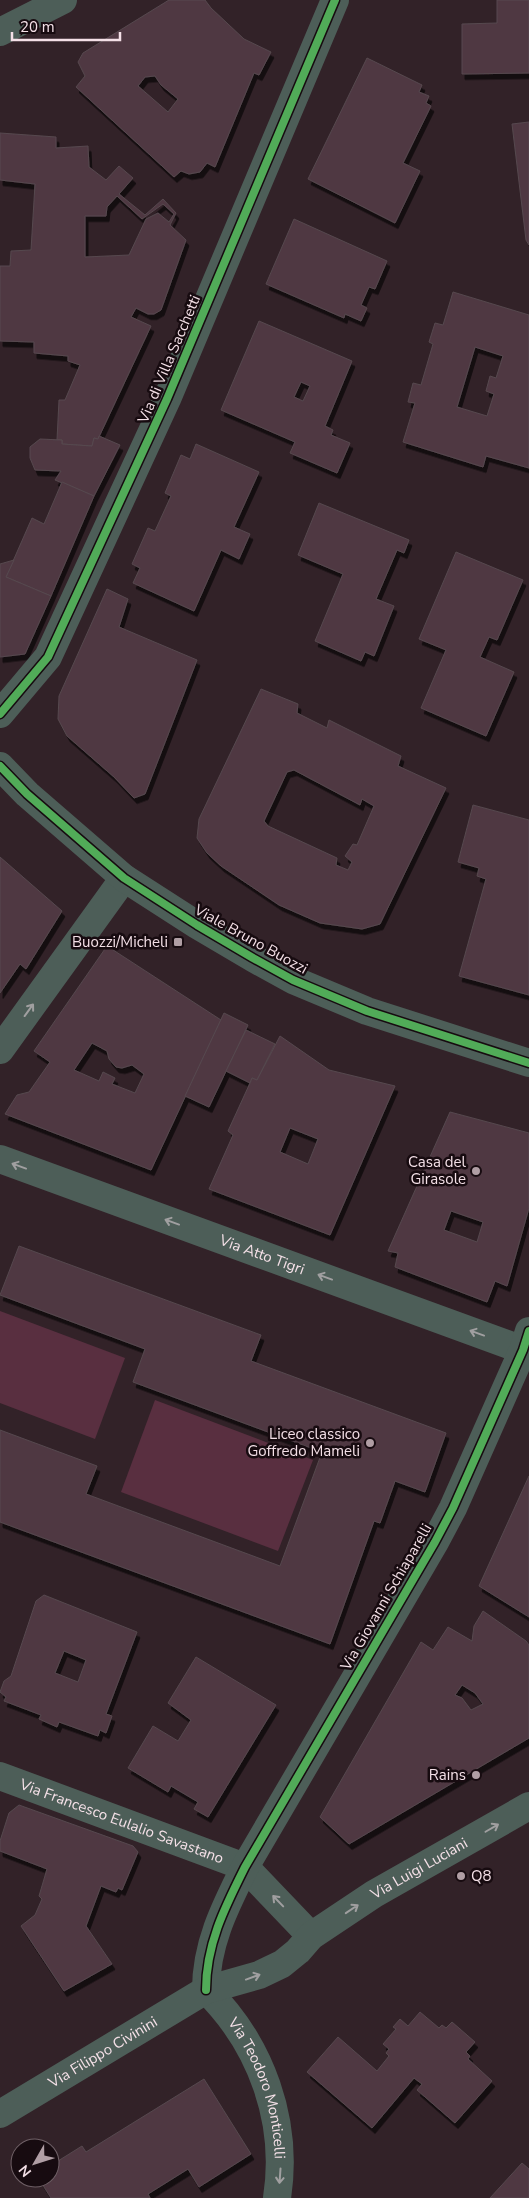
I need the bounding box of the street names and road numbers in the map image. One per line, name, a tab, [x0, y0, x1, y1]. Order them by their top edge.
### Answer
street label: Via di Villa Sacchetti	[133, 292, 205, 427]
street label: Viale Bruno Buozzi	[190, 899, 311, 978]
street label: Via Atto Tigri	[216, 1230, 307, 1279]
street label: Via Giovanni Schiaparelli	[335, 1520, 436, 1675]
street label: Via Francesco Eulalio Savastano	[16, 1774, 227, 1868]
street label: Via Luigi Luciani	[366, 1833, 471, 1904]
street label: Via Filippo Civinini	[44, 2012, 161, 2093]
street label: Via Teodoro Monticelli	[223, 2013, 290, 2159]

